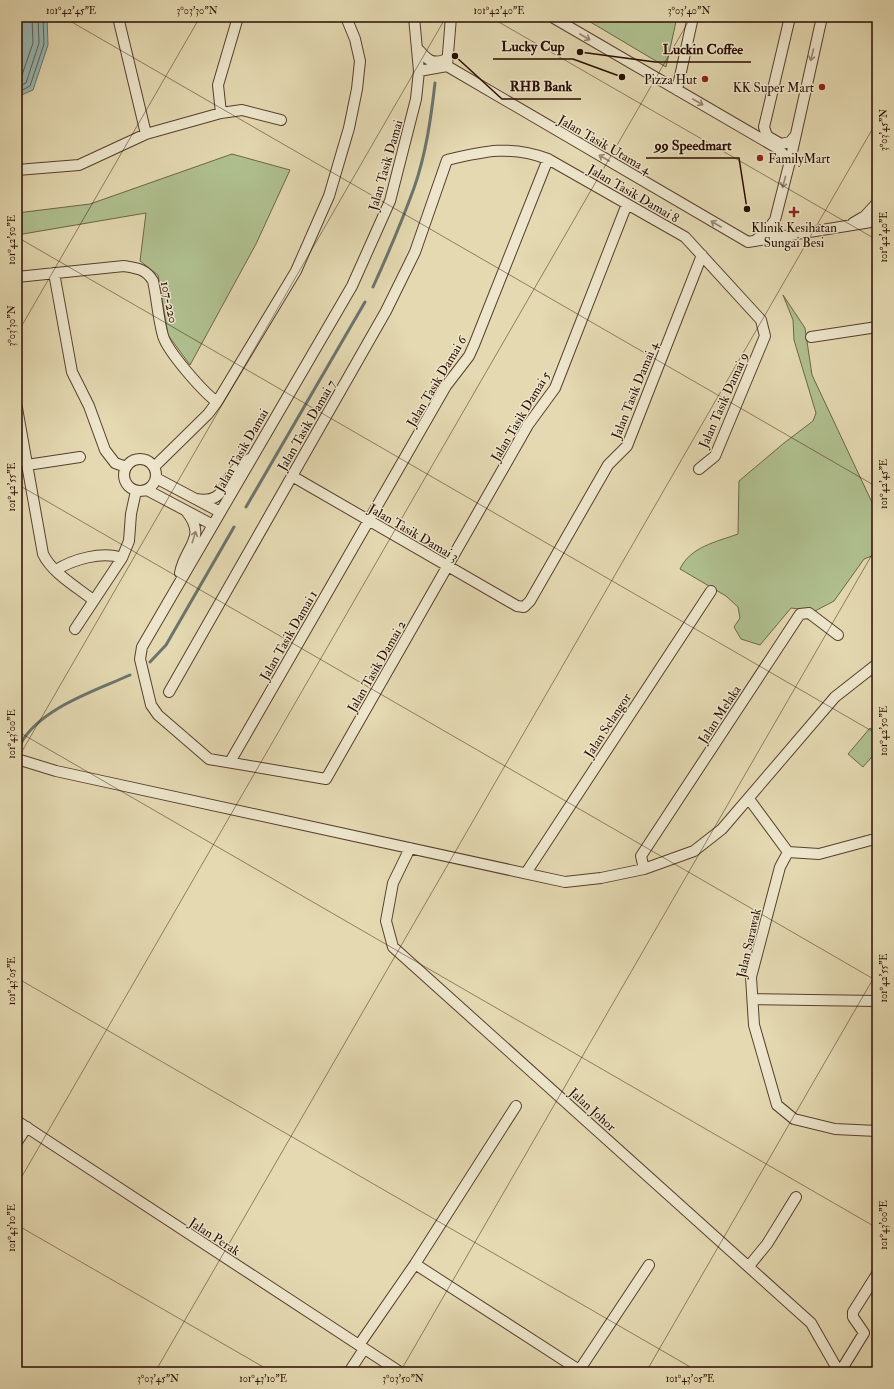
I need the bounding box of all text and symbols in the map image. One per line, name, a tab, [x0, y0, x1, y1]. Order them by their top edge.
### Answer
text: 101°42'45"E	[46, 5, 96, 17]
text: 3°03'30"N	[176, 5, 218, 17]
text: 101°42'40"E	[474, 5, 524, 17]
text: 3°03'40"N	[668, 5, 710, 17]
callout: Lucky Cup	[493, 33, 573, 59]
one-way arrow	[579, 33, 591, 41]
callout: Luckin Coffee	[655, 36, 751, 62]
text: Lucky Cup	[501, 38, 565, 56]
text: Luckin Coffee	[663, 41, 743, 58]
one-way arrow	[808, 48, 816, 61]
place label: Pizza Hut	[644, 72, 697, 88]
callout: RHB Bank	[502, 73, 581, 99]
marker: Pizza Hut	[700, 74, 710, 84]
text: RHB Bank	[510, 78, 573, 95]
place label: KK Super Mart	[733, 80, 814, 97]
marker: KK Super Mart	[817, 82, 827, 92]
one-way arrow	[692, 98, 704, 106]
text: 3°03'45"N	[878, 109, 890, 151]
street label: Jalan Tasik Utama 4	[555, 111, 654, 178]
street label: Jalan Tasik Damai	[365, 118, 407, 213]
callout: 99 Speedmart	[646, 132, 739, 158]
text: 99 Speedmart	[652, 137, 732, 155]
place label: FamilyMart	[768, 151, 830, 168]
marker: FamilyMart	[755, 153, 765, 163]
one-way arrow	[598, 154, 610, 162]
street label: Jalan Tasik Damai 8	[584, 161, 682, 226]
one-way arrow	[780, 175, 788, 188]
marker: Klinik Kesihatan Sungai Besi	[788, 206, 800, 218]
text: 101°42'40"E	[878, 212, 890, 262]
text: 101°42'50"E	[6, 215, 18, 265]
one-way arrow	[710, 219, 722, 227]
place label: Klinik Kesihatan Sungai Besi	[751, 220, 837, 251]
street label: 107-220	[157, 280, 181, 325]
text: 3°03'30"N	[6, 305, 18, 347]
street label: Jalan Tasik Damai 6	[403, 332, 471, 431]
street label: Jalan Tasik Damai 4	[608, 339, 662, 442]
street label: Jalan Tasik Damai 9	[695, 350, 752, 452]
street label: Jalan Tasik Damai 5	[487, 368, 554, 465]
street label: Jalan Tasik Damai 7	[274, 377, 339, 475]
street label: Jalan Tasik Damai	[211, 405, 272, 496]
text: 101°42'45"E	[878, 459, 890, 509]
text: 101°42'55"E	[6, 462, 18, 512]
street label: Jalan Tasik Damai 3	[365, 500, 461, 565]
one-way arrow	[191, 530, 198, 543]
street label: Jalan Tasik Damai 1	[256, 587, 321, 684]
street label: Jalan Tasik Damai 2	[344, 618, 410, 716]
street label: Jalan Melaka	[695, 682, 745, 748]
street label: Jalan Selangor	[580, 690, 635, 762]
text: 101°42'50"E	[878, 706, 890, 756]
text: 101°43'00"E	[6, 709, 18, 759]
street label: Jalan Sarawak	[733, 906, 765, 980]
text: 101°42'55"E	[878, 953, 890, 1003]
text: 101°43'05"E	[6, 957, 18, 1005]
street label: Jalan Johor	[565, 1084, 619, 1135]
text: 101°43'00"E	[878, 1200, 890, 1250]
text: 101°43'10"E	[6, 1204, 18, 1252]
street label: Jalan Perak	[185, 1214, 244, 1260]
text: 3°03'45"N	[137, 1373, 179, 1385]
text: 101°43'10"E	[239, 1373, 287, 1385]
text: 3°03'50"N	[382, 1373, 424, 1385]
text: 101°43'05"E	[666, 1373, 714, 1385]

